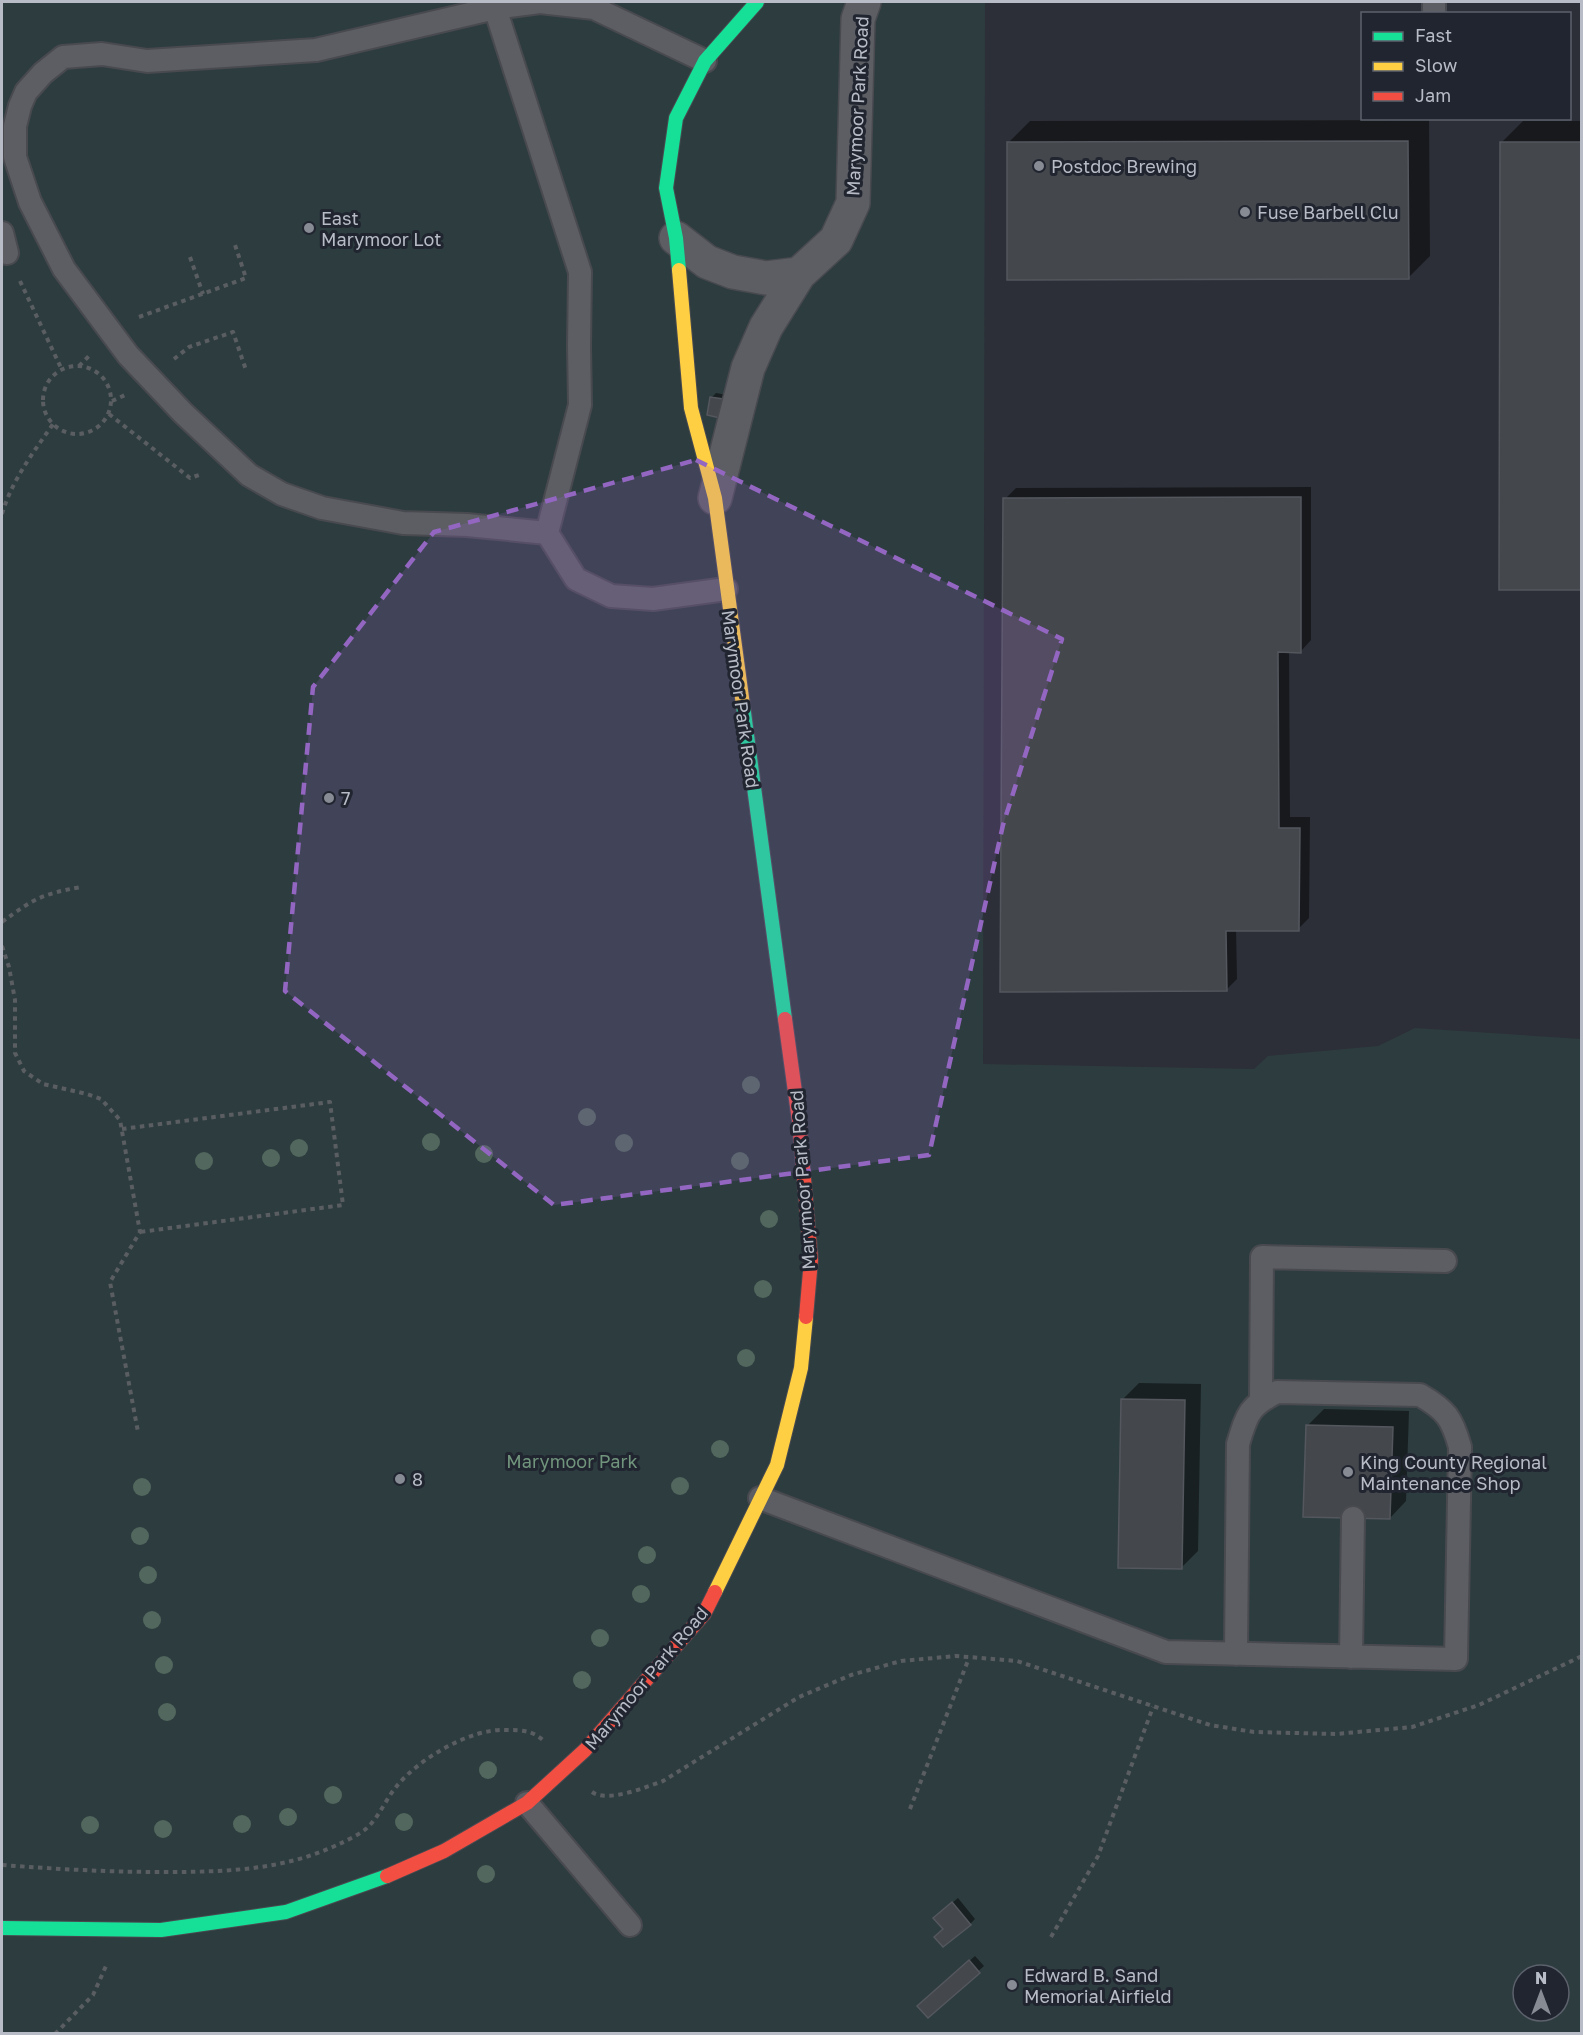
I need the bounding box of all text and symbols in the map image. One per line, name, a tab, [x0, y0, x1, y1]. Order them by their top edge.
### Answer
legend	[1361, 12, 1571, 120]
street label: Marymoor Park Road	[841, 16, 873, 196]
text: Fast	[1415, 24, 1452, 46]
text: Slow	[1415, 54, 1458, 76]
text: Jam	[1415, 84, 1451, 106]
place label: Postdoc Brewing	[1051, 155, 1197, 177]
marker: Postdoc Brewing	[1032, 159, 1046, 173]
place label: Fuse Barbell Clu	[1257, 201, 1399, 223]
marker: Fuse Barbell Clu	[1238, 205, 1252, 219]
place label: East Marymoor Lot	[321, 207, 441, 250]
marker: East Marymoor Lot	[302, 221, 316, 235]
street label: Marymoor Park Road	[718, 608, 764, 790]
place label: 7	[341, 787, 351, 809]
marker: 7	[322, 791, 336, 805]
street label: Marymoor Park Road	[785, 1089, 819, 1271]
park label: Marymoor Park	[506, 1450, 638, 1472]
place label: King County Regional Maintenance Shop	[1360, 1451, 1547, 1494]
marker: King County Regional Maintenance Shop	[1341, 1465, 1355, 1479]
place label: 8	[412, 1468, 423, 1490]
marker: 8	[393, 1472, 407, 1486]
street label: Marymoor Park Road	[580, 1602, 712, 1754]
north arrow	[1511, 1963, 1571, 2023]
place label: Edward B. Sand Memorial Airfield	[1024, 1964, 1172, 2007]
text: N	[1535, 1968, 1547, 1988]
marker: Edward B. Sand Memorial Airfield	[1005, 1978, 1019, 1992]

